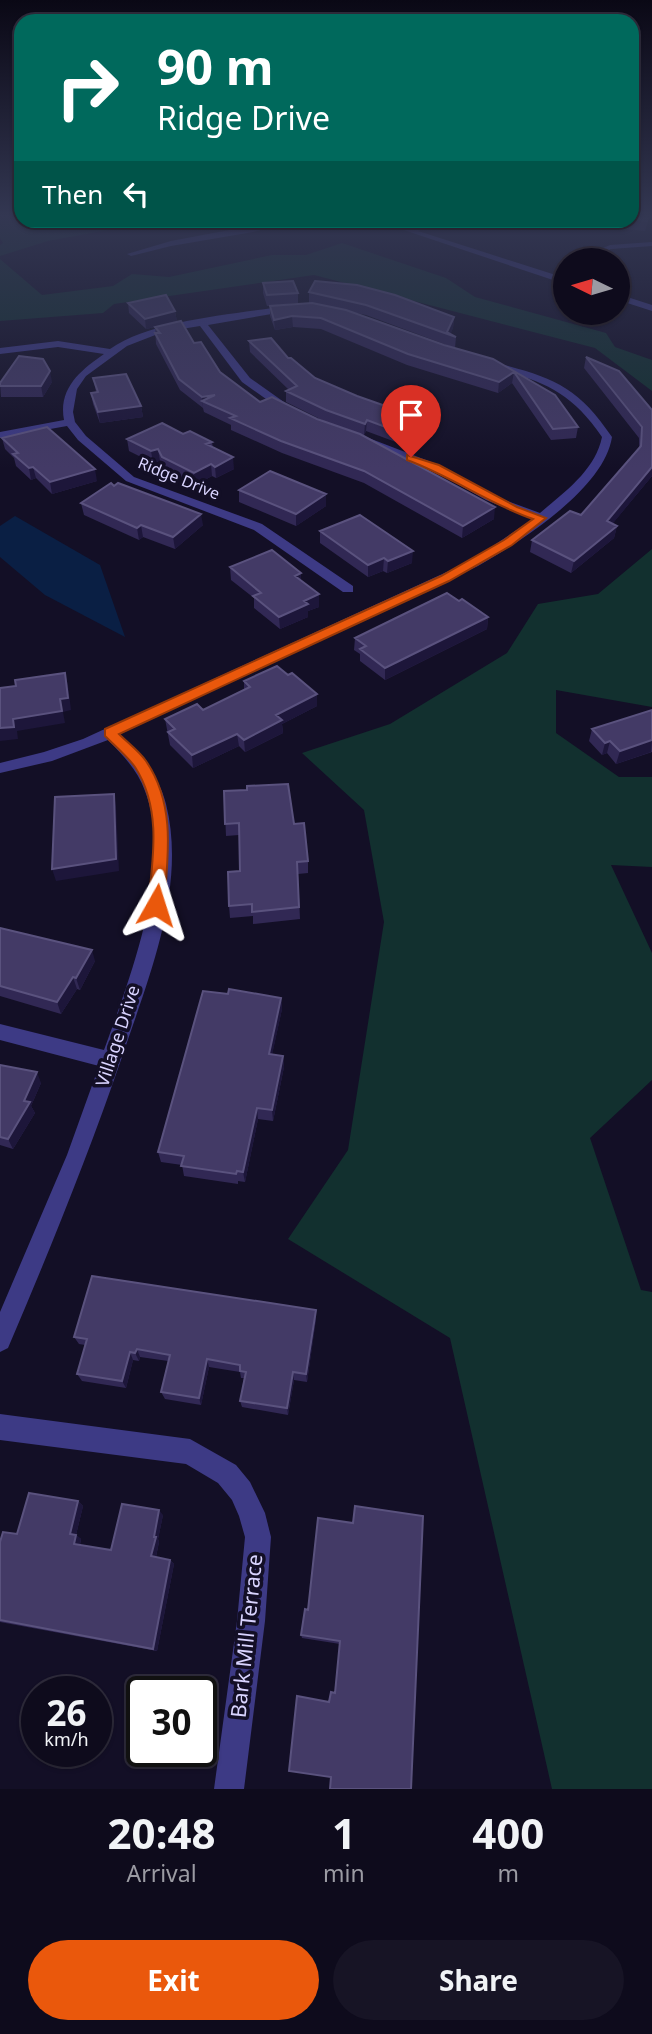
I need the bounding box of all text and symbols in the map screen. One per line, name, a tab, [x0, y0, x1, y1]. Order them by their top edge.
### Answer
text: 90 m	[157, 33, 274, 99]
icon: right	[42, 42, 133, 133]
text: Ridge Drive	[157, 96, 330, 139]
icon: left	[117, 175, 155, 213]
text: Then	[42, 176, 103, 212]
north arrow	[553, 248, 630, 326]
map controls	[553, 248, 630, 325]
pin	[381, 385, 441, 457]
icon: arrive	[392, 396, 430, 434]
street label: Ridge Drive	[135, 452, 223, 504]
position arrow	[119, 868, 193, 942]
street label: Village Drive	[89, 982, 145, 1089]
street label: Bark Mill Terrace	[223, 1553, 269, 1719]
speed limit sign: 30	[126, 1676, 217, 1767]
text: 26	[46, 1689, 87, 1736]
text: km/h	[44, 1727, 89, 1751]
text: 20:48	[108, 1804, 215, 1861]
text: 1	[332, 1804, 356, 1861]
text: 400	[472, 1804, 544, 1861]
text: Arrival	[126, 1857, 197, 1889]
text: min	[323, 1857, 365, 1889]
text: m	[498, 1857, 519, 1889]
button: Exit	[28, 1940, 319, 2020]
button: Share	[333, 1940, 624, 2020]

